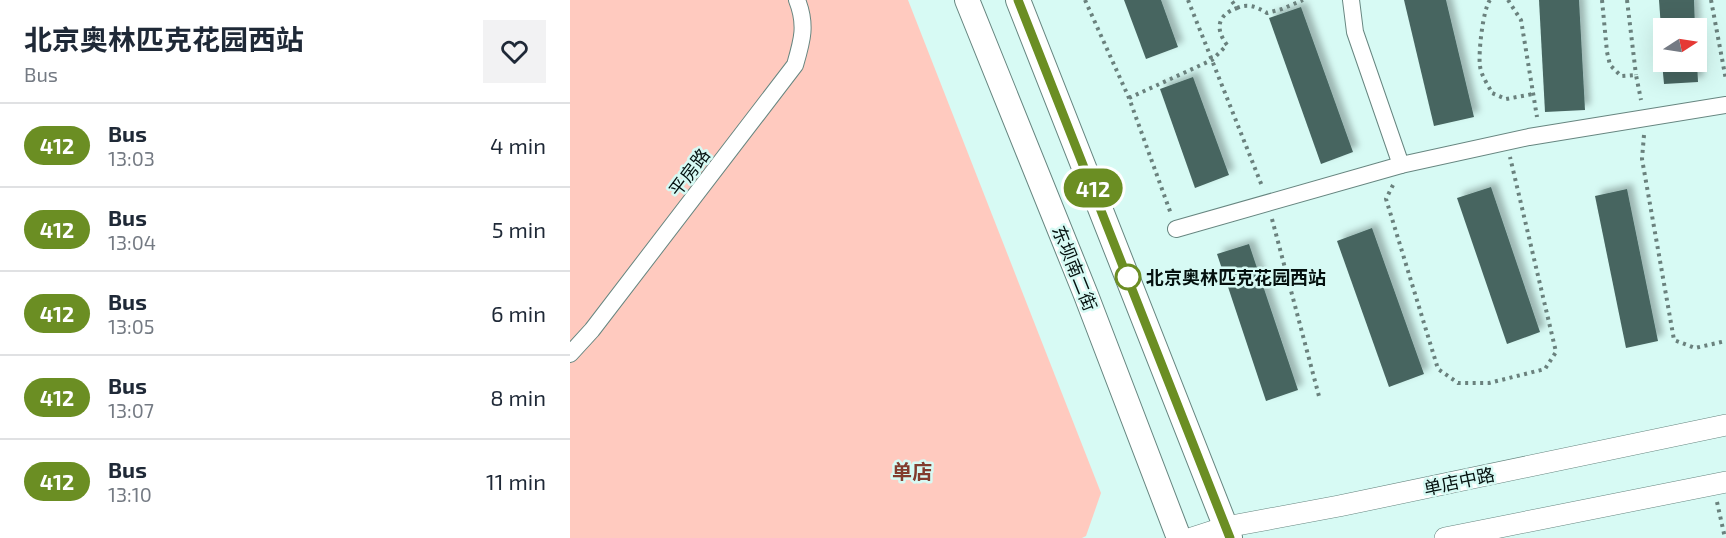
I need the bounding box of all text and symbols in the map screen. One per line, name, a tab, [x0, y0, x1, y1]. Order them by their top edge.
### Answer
north arrow	[1653, 18, 1707, 72]
map controls	[1653, 18, 1707, 72]
button: heart	[483, 20, 546, 83]
text: 北京奥林匹克花园西站	[24, 22, 304, 56]
text: Bus	[24, 62, 58, 86]
text: Bus	[108, 120, 147, 146]
text: 4 min	[490, 132, 546, 158]
text: 412	[40, 133, 74, 158]
street label: 平房路	[664, 144, 714, 200]
text: 13:03	[108, 146, 155, 170]
line badge: 412	[1058, 168, 1128, 207]
text: 412	[1076, 176, 1110, 201]
text: Bus	[108, 204, 147, 230]
text: 5 min	[492, 216, 546, 242]
text: 412	[40, 217, 74, 242]
street label: 东坝南二街	[1048, 222, 1102, 314]
text: 13:04	[108, 230, 156, 254]
marker: 北京奥林匹克花园西站	[1115, 264, 1141, 290]
place label: 北京奥林匹克花园西站	[1146, 266, 1326, 288]
text: Bus	[108, 288, 147, 314]
text: 6 min	[491, 300, 546, 326]
text: 412	[40, 301, 74, 326]
text: 13:05	[108, 314, 155, 338]
text: Bus	[108, 372, 147, 398]
text: 8 min	[490, 384, 546, 410]
text: 412	[40, 385, 74, 410]
text: 13:07	[108, 398, 154, 422]
text: Bus	[108, 456, 147, 482]
district label: 单店	[892, 459, 932, 483]
street label: 单店中路	[1421, 463, 1497, 499]
text: 11 min	[486, 468, 546, 494]
text: 412	[40, 469, 74, 494]
text: 13:10	[108, 482, 152, 506]

